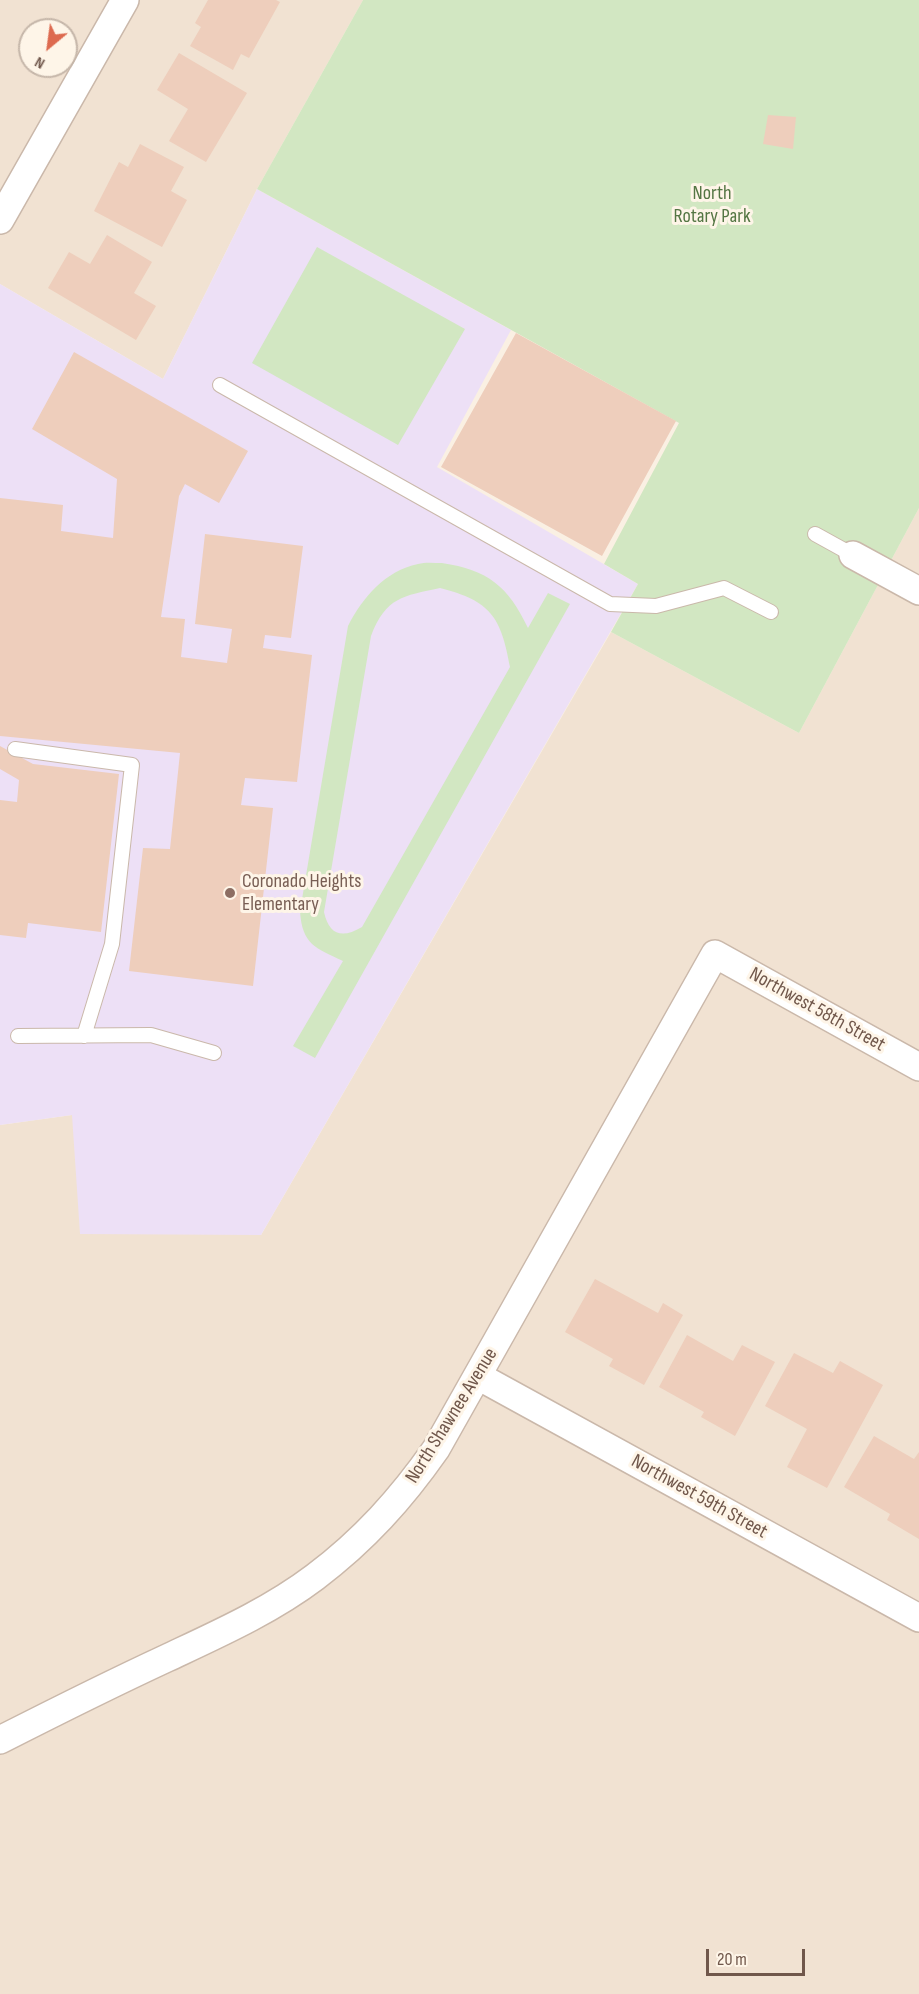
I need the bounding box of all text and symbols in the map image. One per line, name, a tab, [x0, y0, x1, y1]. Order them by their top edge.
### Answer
north arrow	[18, 18, 78, 78]
text: N	[32, 52, 48, 73]
park label: North Rotary Park	[673, 182, 751, 229]
place label: Coronado Heights Elementary	[242, 870, 361, 917]
marker: Coronado Heights Elementary	[223, 886, 237, 900]
street label: Northwest 58th Street	[745, 963, 889, 1057]
street label: North Shawnee Avenue	[401, 1344, 503, 1488]
street label: Northwest 59th Street	[627, 1450, 771, 1544]
scale bar	[709, 1937, 808, 1975]
text: 20 m	[717, 1949, 747, 1970]

